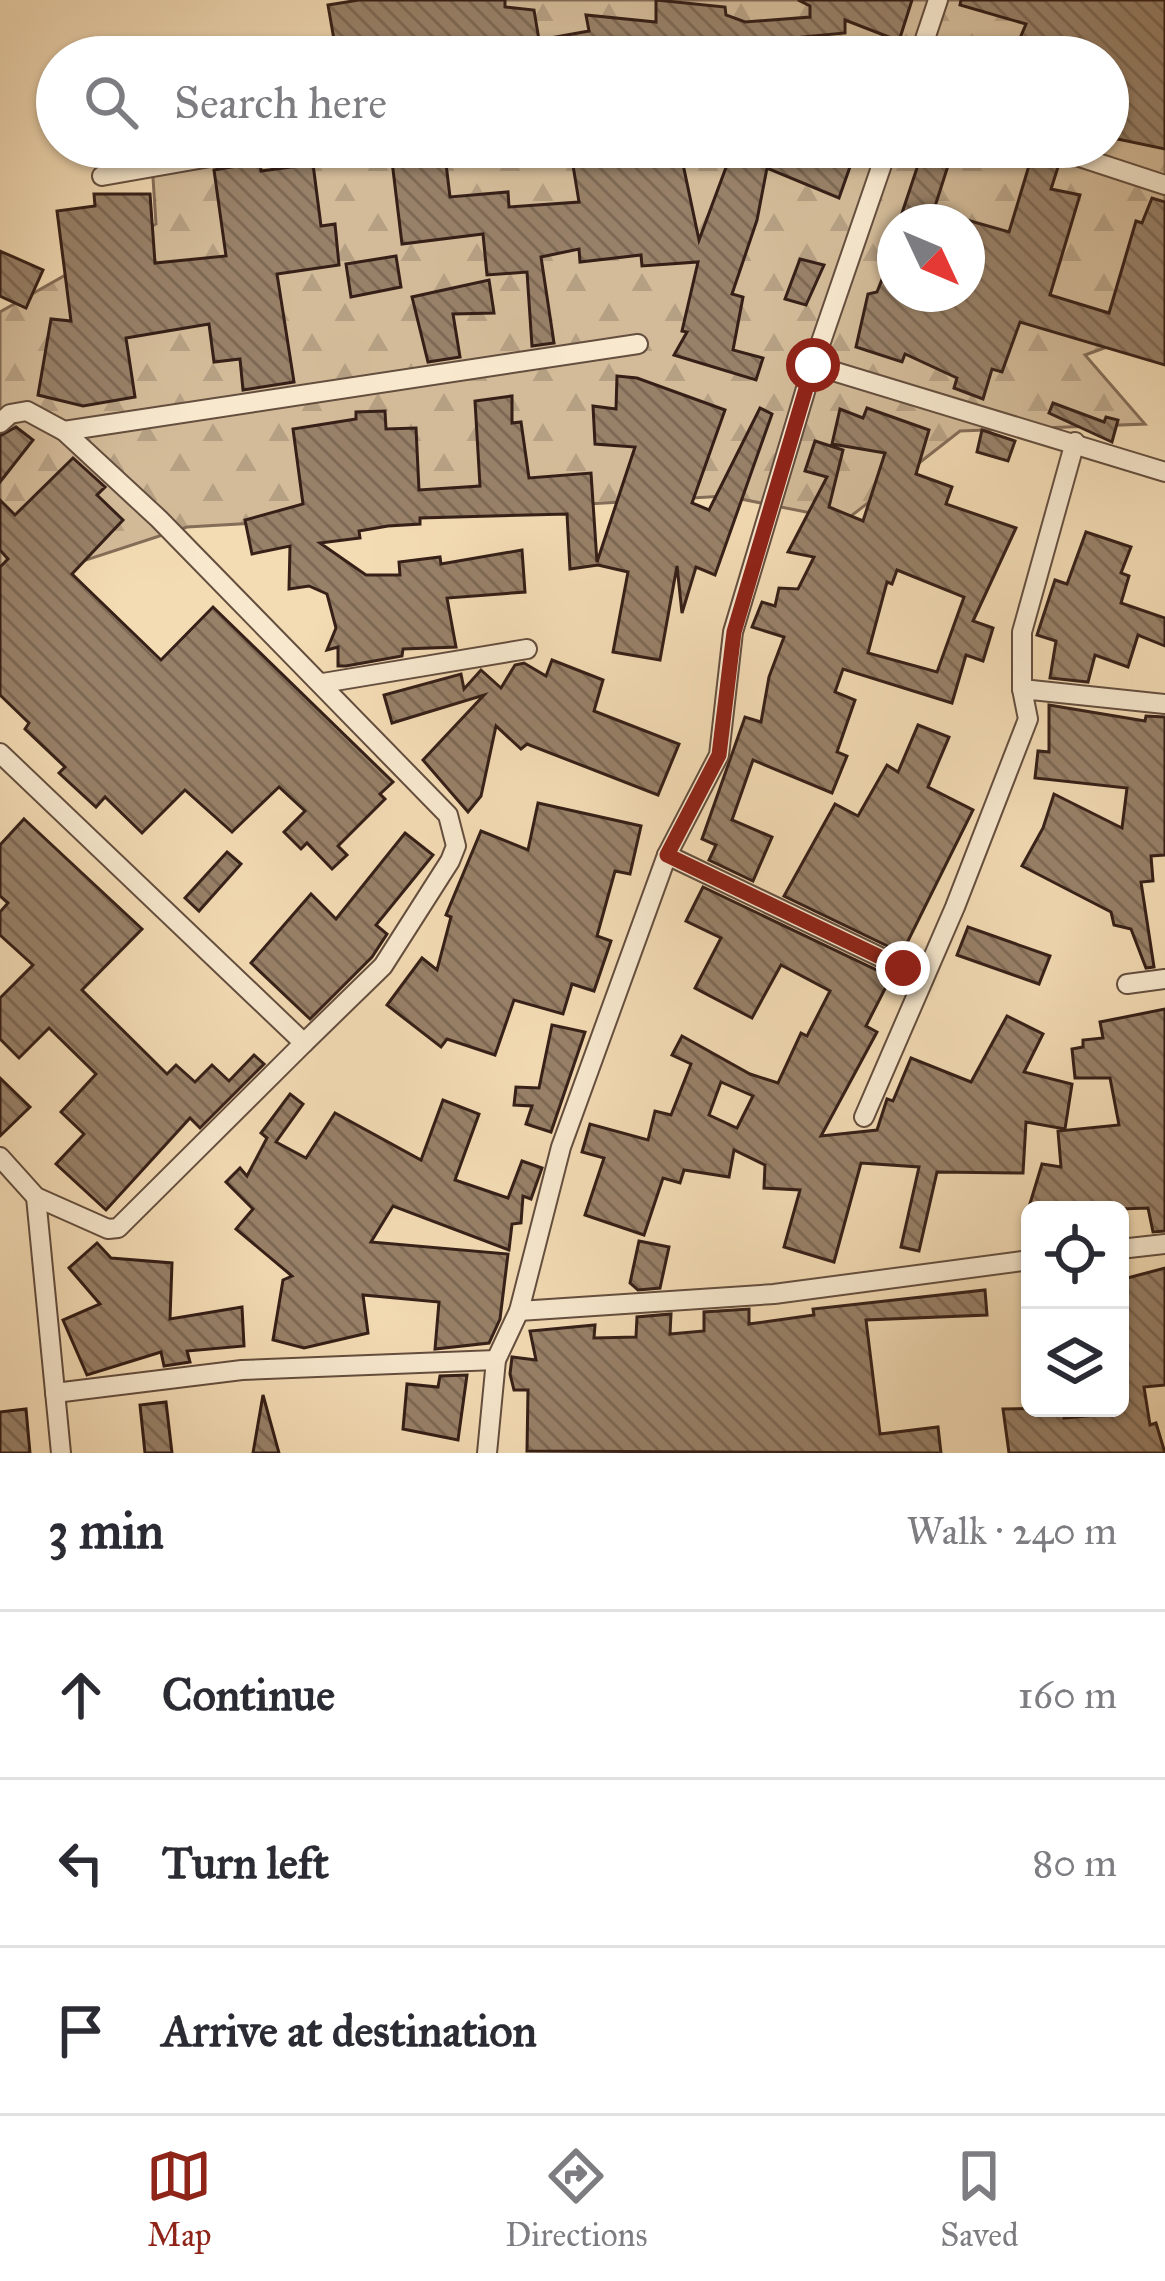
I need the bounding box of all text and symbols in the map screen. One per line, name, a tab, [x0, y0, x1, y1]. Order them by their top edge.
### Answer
search box	[36, 36, 1129, 168]
icon: search	[78, 69, 144, 135]
text: Search here	[174, 75, 387, 130]
north arrow	[877, 204, 985, 312]
route start	[786, 338, 840, 392]
route end	[876, 941, 930, 995]
map controls	[1021, 1201, 1129, 1417]
button: locate	[1021, 1201, 1129, 1309]
button: layers	[1021, 1309, 1129, 1417]
text: 3 min	[48, 1500, 164, 1562]
text: Walk · 240 m	[907, 1507, 1117, 1555]
icon: ahead	[48, 1662, 114, 1728]
text: Continue	[162, 1667, 335, 1722]
text: 160 m	[1018, 1671, 1117, 1719]
icon: left	[48, 1830, 114, 1896]
text: Turn left	[162, 1835, 329, 1890]
text: 80 m	[1032, 1839, 1117, 1887]
icon: arrive	[48, 1998, 114, 2064]
text: Arrive at destination	[162, 2003, 537, 2058]
tab: Map	[146, 2143, 212, 2255]
tab: Directions	[505, 2143, 647, 2255]
tab: Saved	[940, 2143, 1019, 2255]

